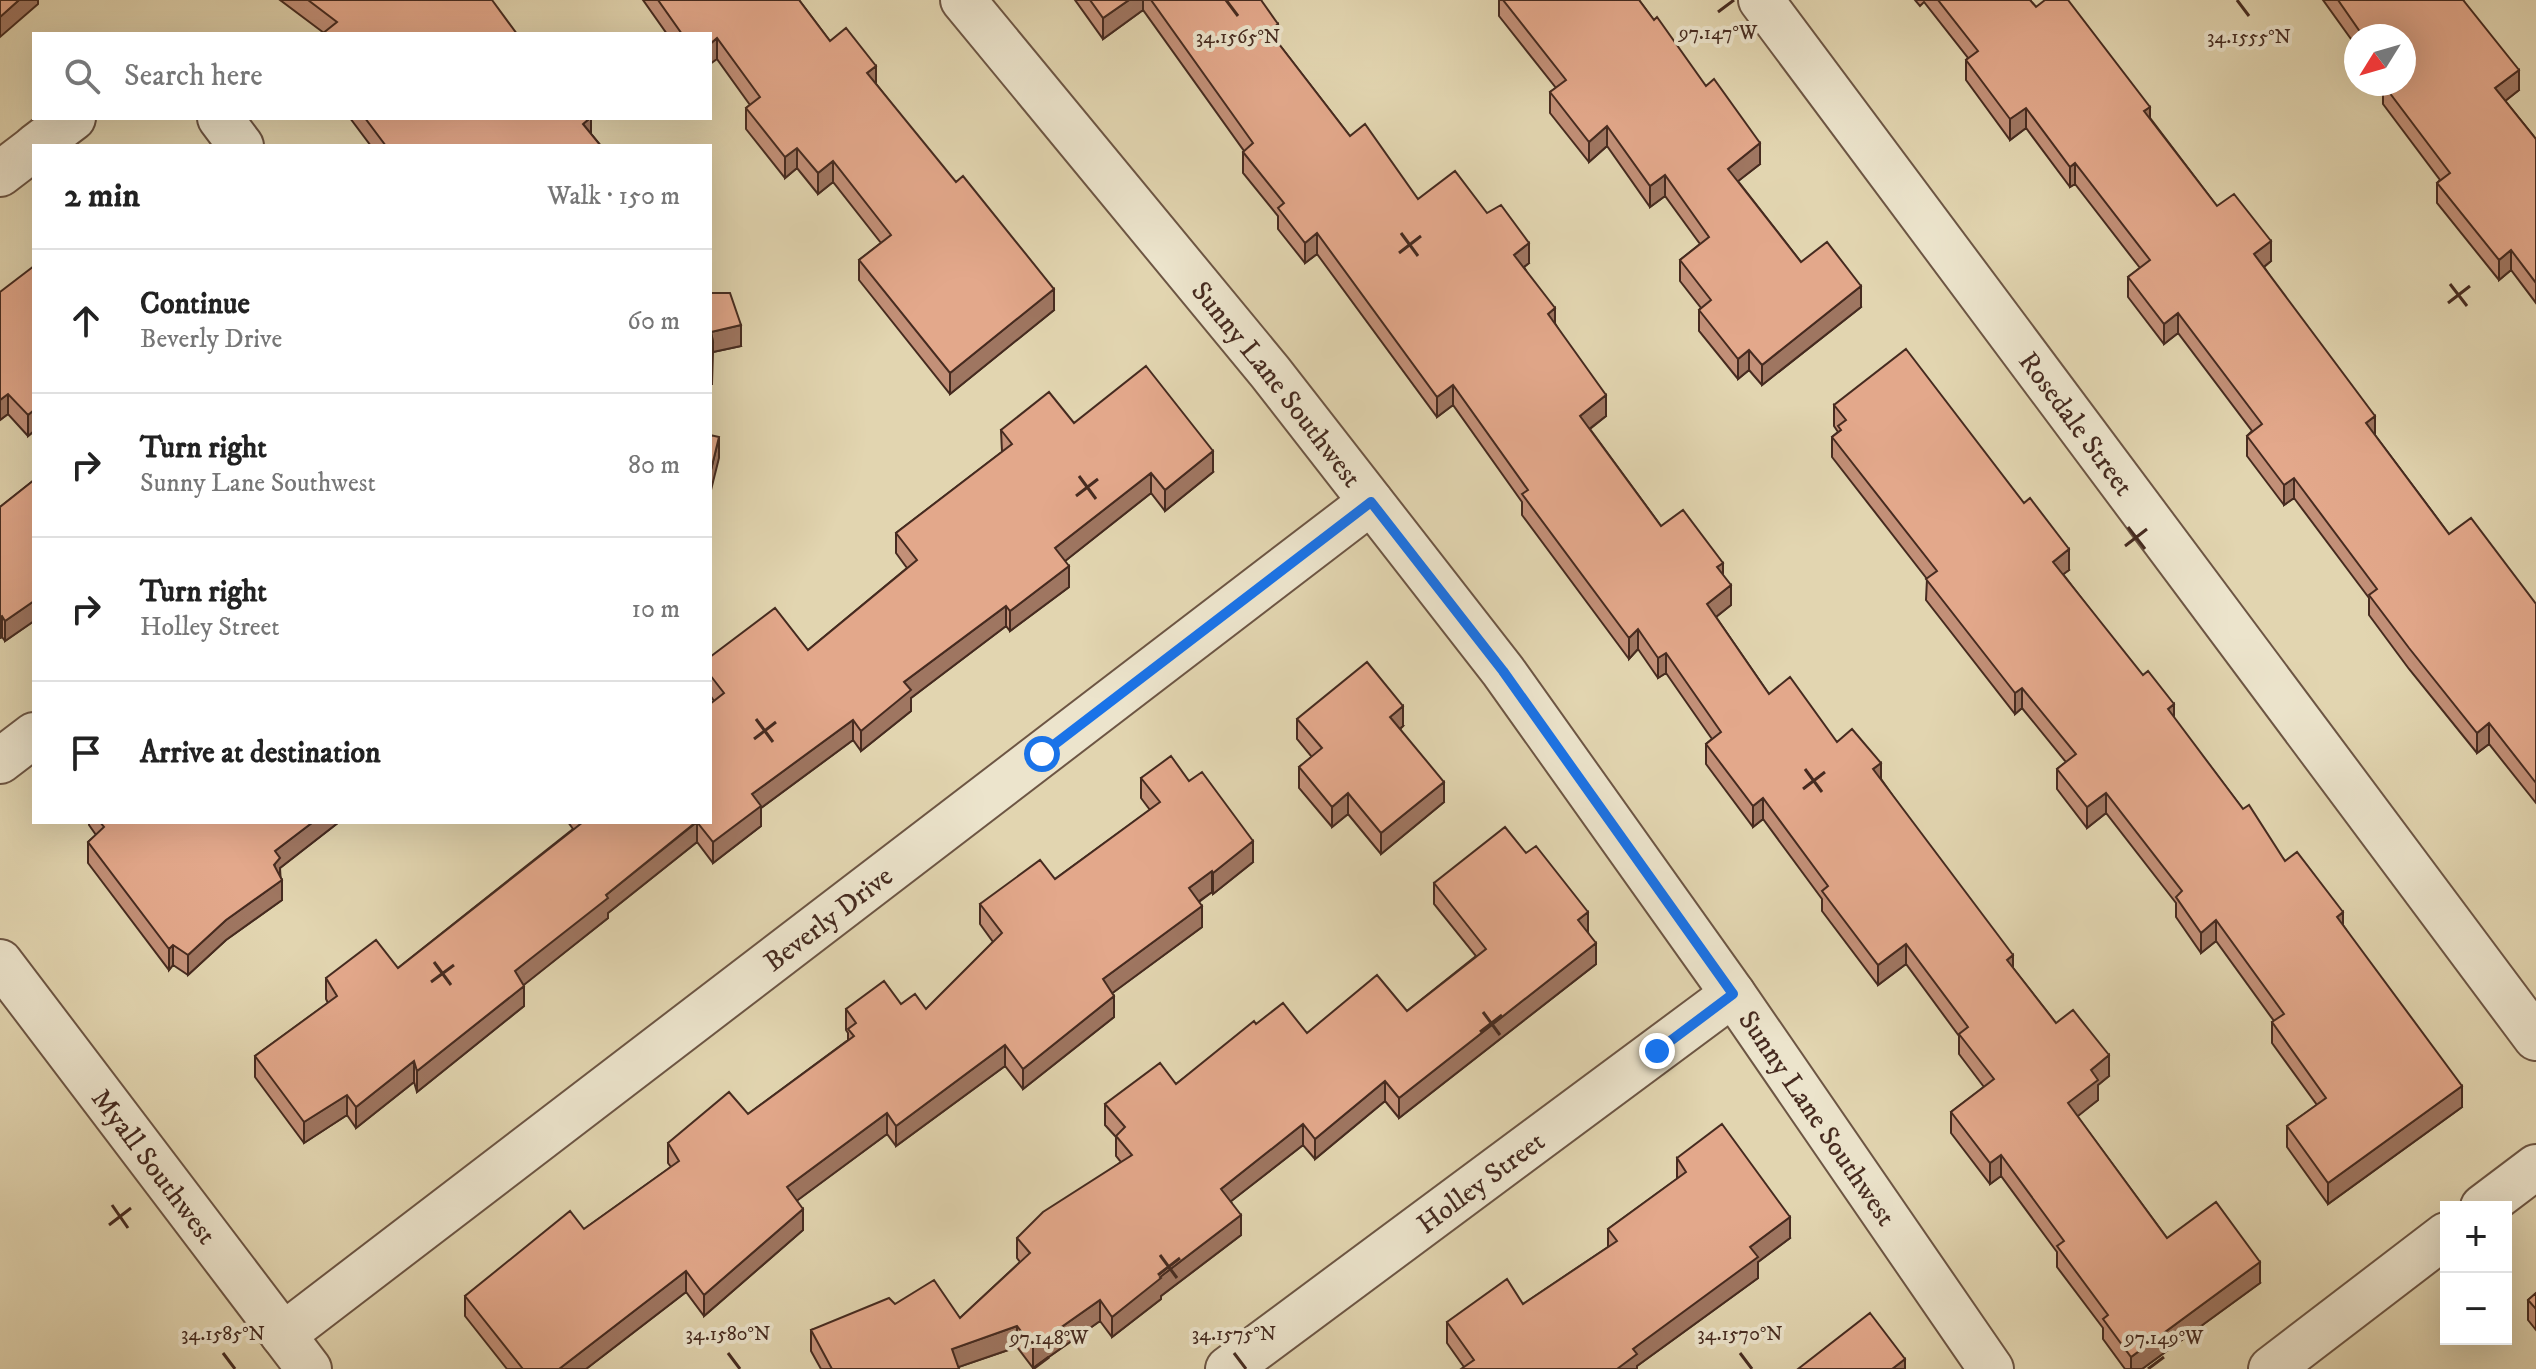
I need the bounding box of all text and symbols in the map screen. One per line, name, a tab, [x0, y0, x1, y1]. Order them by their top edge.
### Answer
text: 97.147°W	[1678, 21, 1758, 46]
north arrow	[2344, 24, 2416, 96]
text: 34.1565°N	[1196, 25, 1280, 50]
text: 34.1555°N	[2207, 25, 2291, 50]
search box	[32, 32, 712, 120]
icon: search	[60, 54, 104, 98]
text: Search here	[124, 58, 263, 95]
text: 2 min	[64, 175, 140, 217]
text: Walk · 150 m	[547, 180, 680, 213]
street label: Sunny Lane Southwest	[1183, 274, 1369, 495]
text: Continue	[140, 286, 250, 323]
icon: ahead	[64, 299, 108, 343]
text: 60 m	[627, 305, 680, 338]
text: Beverly Drive	[140, 323, 282, 356]
street label: Rosedale Street	[2010, 345, 2141, 503]
text: Turn right	[140, 430, 267, 467]
icon: right	[64, 443, 108, 487]
text: 80 m	[628, 449, 680, 482]
text: Sunny Lane Southwest	[140, 467, 376, 500]
text: Turn right	[140, 574, 267, 611]
icon: right	[64, 587, 108, 631]
text: 10 m	[631, 593, 680, 626]
text: Holley Street	[140, 611, 280, 644]
icon: arrive	[64, 731, 108, 775]
text: Arrive at destination	[140, 735, 381, 772]
route start	[1024, 736, 1060, 772]
street label: Beverly Drive	[757, 859, 900, 980]
street label: Sunny Lane Southwest	[1730, 1004, 1903, 1233]
route end	[1639, 1033, 1675, 1069]
street label: Myall Southwest	[83, 1082, 224, 1252]
street label: Holley Street	[1410, 1124, 1552, 1242]
map controls	[2440, 1201, 2512, 1345]
button: +	[2440, 1201, 2512, 1273]
button: −	[2440, 1273, 2512, 1345]
text: 34.1585°N	[181, 1322, 265, 1347]
text: 34.1580°N	[686, 1322, 770, 1347]
text: 34.1575°N	[1192, 1322, 1276, 1347]
text: 34.1570°N	[1697, 1322, 1783, 1347]
text: 97.148°W	[1009, 1326, 1089, 1351]
text: 97.149°W	[2124, 1326, 2204, 1351]

